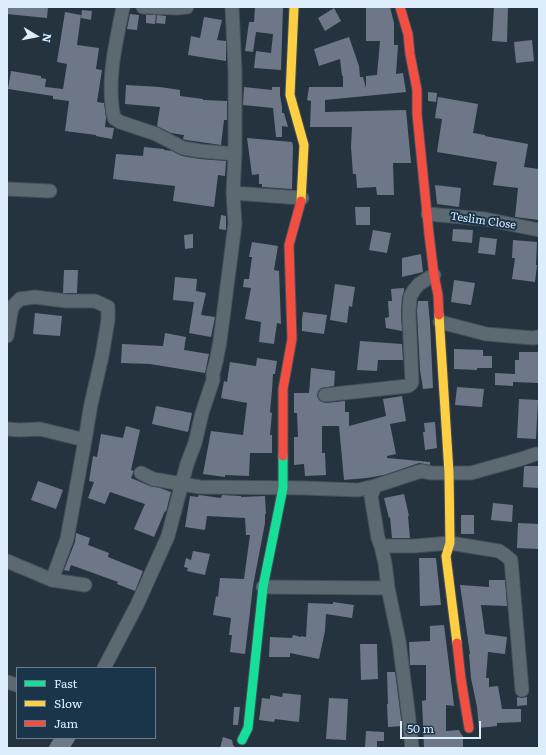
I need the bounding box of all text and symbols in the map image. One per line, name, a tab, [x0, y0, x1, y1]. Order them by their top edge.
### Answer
north arrow	[16, 16, 56, 56]
text: N	[39, 32, 56, 44]
street label: Teslim Close	[449, 210, 517, 232]
legend	[16, 667, 156, 739]
text: Fast	[54, 674, 77, 692]
text: Slow	[54, 694, 82, 712]
scale bar	[402, 713, 483, 739]
text: Jam	[54, 714, 78, 732]
text: 50 m	[407, 719, 434, 737]

